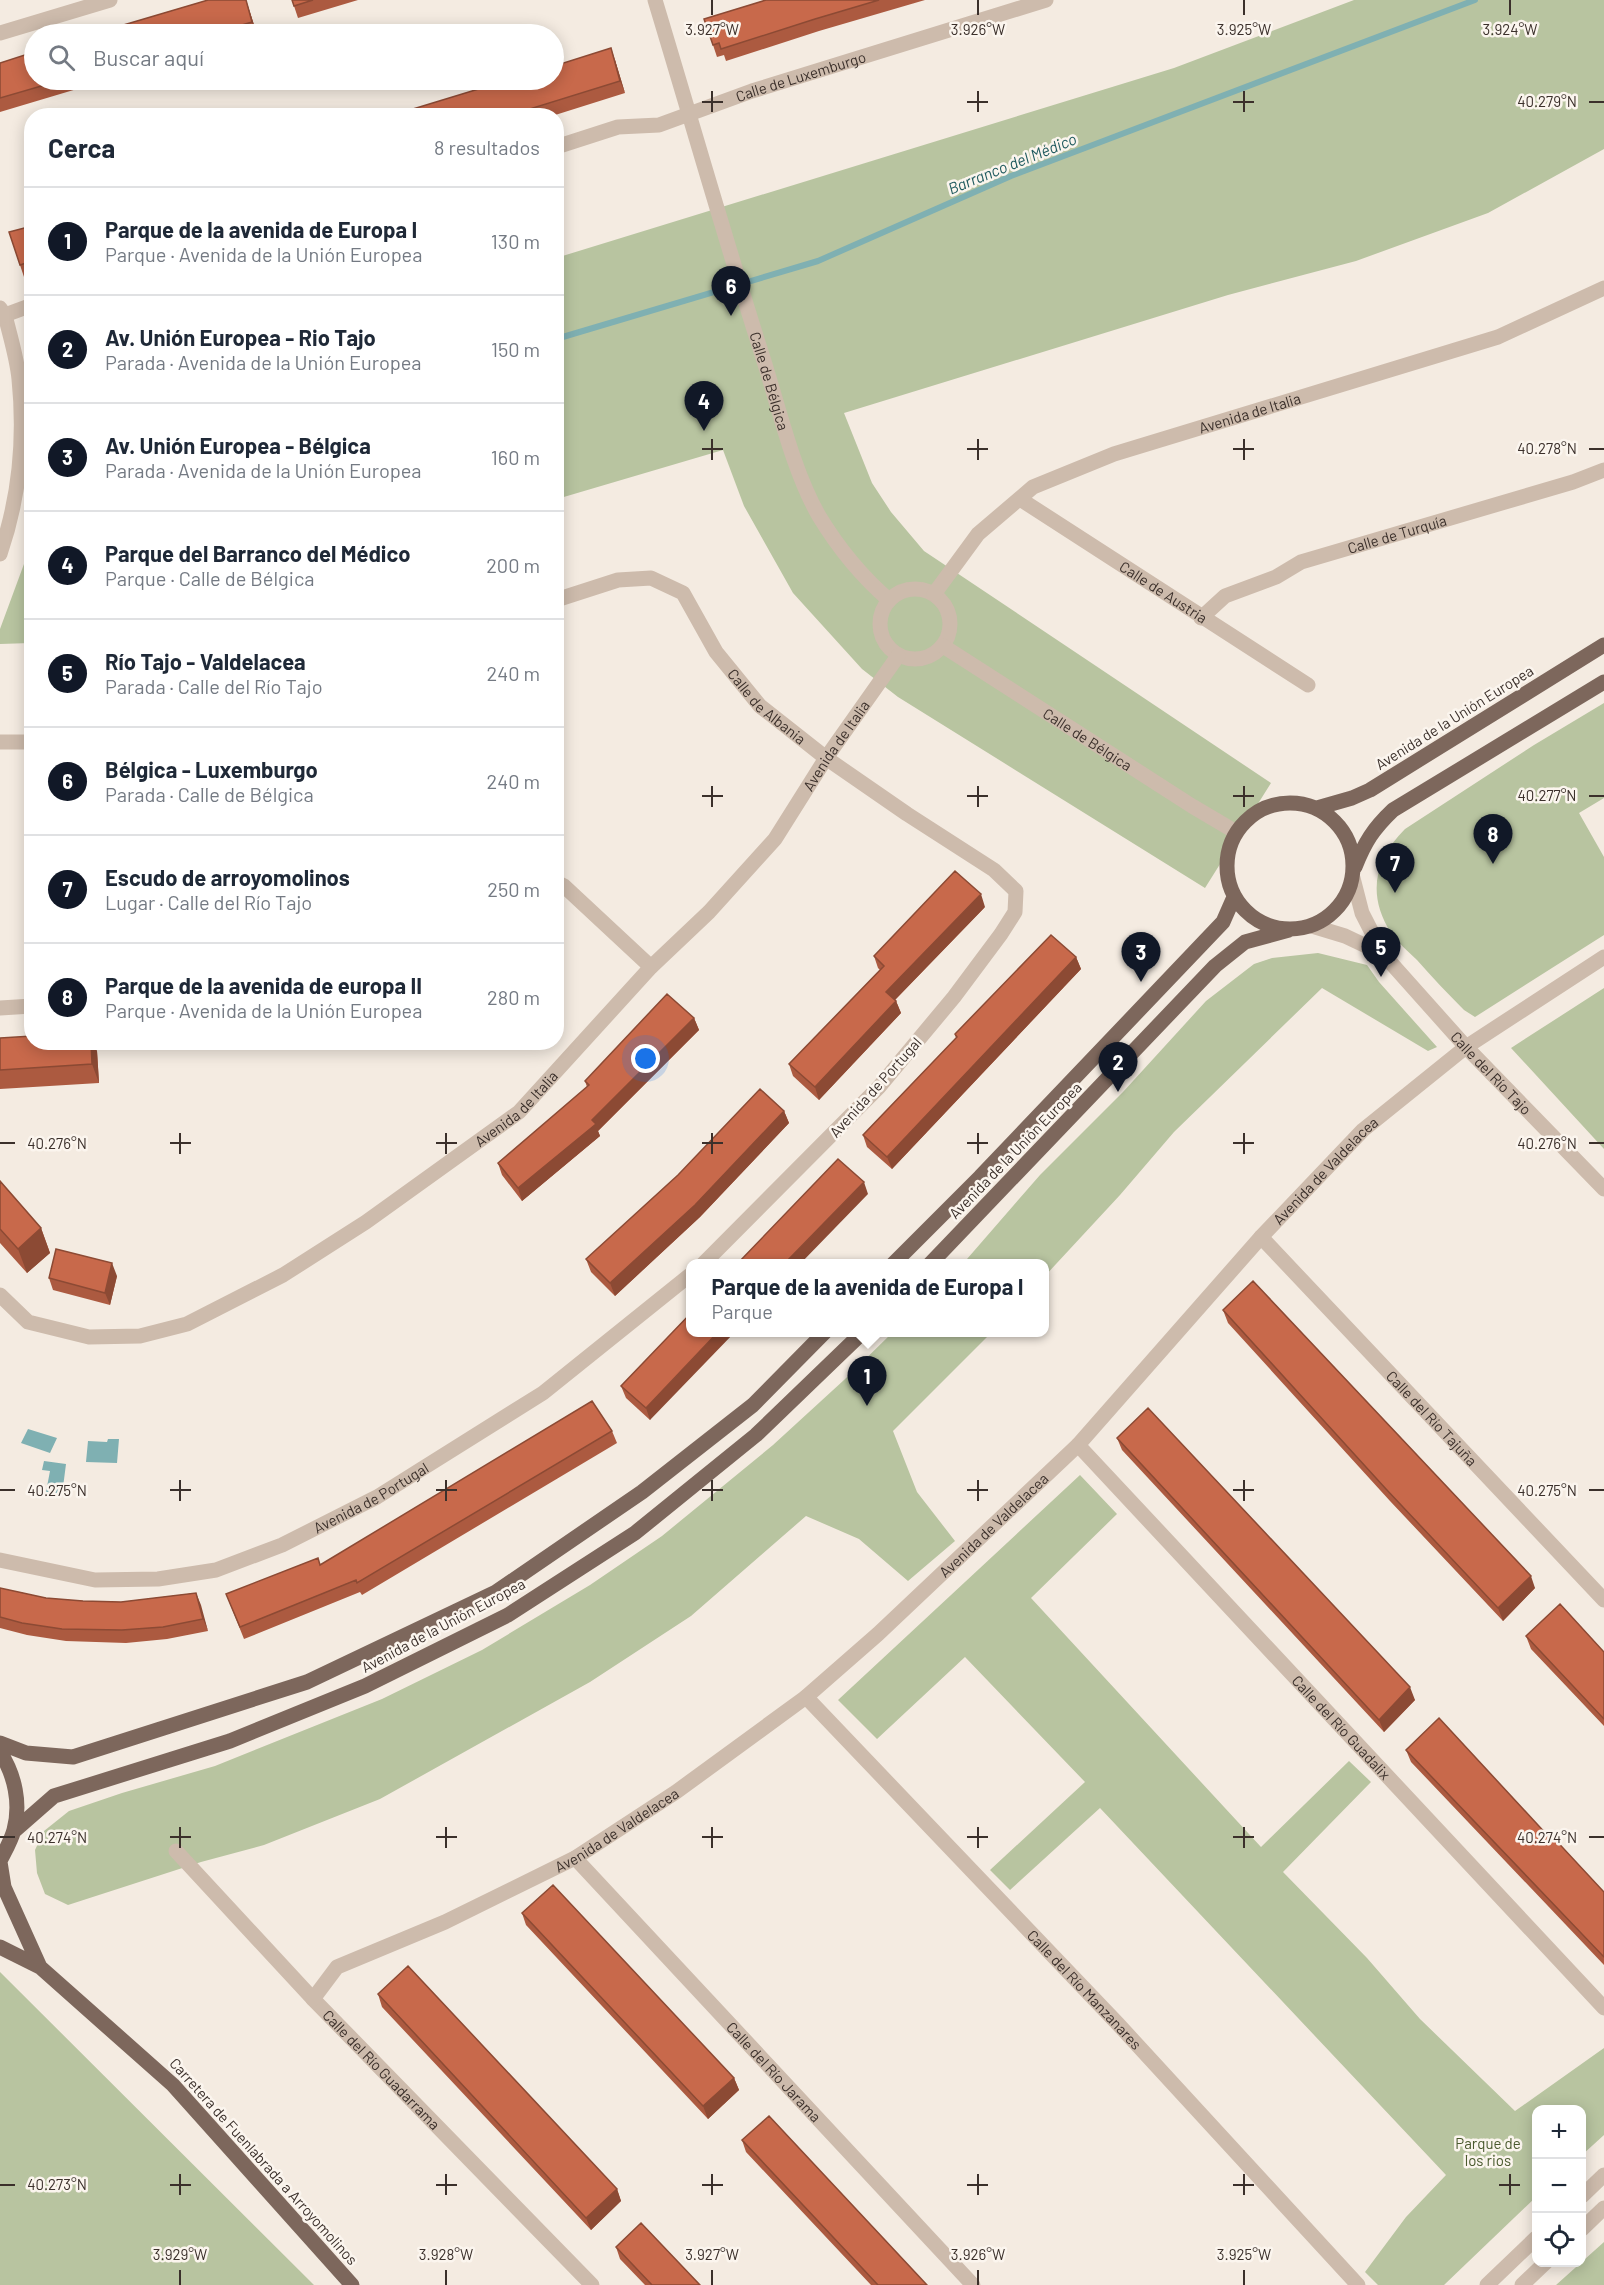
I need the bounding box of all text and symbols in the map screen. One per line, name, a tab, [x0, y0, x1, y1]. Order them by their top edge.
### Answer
text: 3.927°W	[685, 20, 739, 38]
text: 3.926°W	[951, 20, 1005, 38]
text: 3.925°W	[1217, 20, 1271, 38]
text: 3.924°W	[1483, 20, 1537, 38]
search box	[24, 24, 564, 90]
icon: search	[45, 41, 78, 74]
text: Buscar aquí	[93, 44, 204, 70]
street label: Calle de Luxemburgo	[733, 47, 868, 105]
text: 40.279°N	[1517, 92, 1577, 110]
water label: Barranco del Médico	[945, 129, 1079, 197]
text: Cerca	[48, 132, 115, 163]
text: 8 resultados	[434, 135, 540, 159]
text: Parque de la avenida de Europa I	[105, 216, 417, 242]
text: 1	[64, 229, 71, 253]
text: 130 m	[491, 229, 540, 253]
text: Parque · Avenida de la Unión Europea	[105, 242, 422, 266]
pin: 6	[712, 266, 750, 316]
text: Av. Unión Europea - Rio Tajo	[105, 324, 376, 350]
street label: Calle de Bélgica	[746, 330, 793, 432]
text: 2	[62, 337, 73, 361]
text: 150 m	[491, 337, 540, 361]
text: Parada · Avenida de la Unión Europea	[105, 350, 422, 374]
pin: 4	[684, 382, 724, 431]
street label: Avenida de Italia	[1197, 389, 1303, 437]
text: Av. Unión Europea - Bélgica	[105, 432, 371, 458]
text: 40.278°N	[1517, 439, 1577, 457]
text: 3	[62, 445, 73, 469]
text: 160 m	[491, 445, 540, 469]
text: Parada · Avenida de la Unión Europea	[105, 458, 422, 482]
street label: Calle de Turquía	[1345, 511, 1448, 557]
text: Parque del Barranco del Médico	[105, 540, 410, 566]
text: 4	[61, 553, 74, 577]
text: 200 m	[486, 553, 540, 577]
street label: Calle de Austria	[1116, 557, 1211, 627]
text: Parque · Calle de Bélgica	[105, 566, 315, 590]
text: Río Tajo - Valdelacea	[105, 648, 306, 674]
text: 5	[62, 661, 73, 685]
text: 240 m	[486, 661, 540, 685]
street label: Avenida de la Unión Europea	[1372, 661, 1536, 773]
street label: Calle de Albania	[724, 665, 810, 748]
text: Parada · Calle del Río Tajo	[105, 674, 323, 698]
street label: Avenida de Italia	[799, 697, 873, 794]
street label: Calle de Bélgica	[1040, 704, 1135, 774]
text: Bélgica - Luxemburgo	[105, 756, 318, 782]
text: 6	[62, 769, 73, 793]
text: 240 m	[486, 769, 540, 793]
text: Parada · Calle de Bélgica	[105, 782, 314, 806]
text: 40.277°N	[1518, 786, 1577, 804]
pin: 8	[1474, 814, 1512, 864]
pin: 7	[1376, 844, 1414, 893]
text: Escudo de arroyomolinos	[105, 864, 350, 890]
text: 7	[63, 877, 72, 901]
text: 250 m	[487, 877, 540, 901]
text: Lugar · Calle del Río Tajo	[105, 890, 312, 914]
pin: 5	[1362, 928, 1400, 977]
pin: 3	[1122, 932, 1160, 982]
text: Parque de la avenida de europa II	[105, 972, 422, 998]
text: 8	[62, 985, 73, 1009]
text: 280 m	[487, 985, 540, 1009]
text: Parque · Avenida de la Unión Europea	[105, 998, 422, 1022]
street label: Calle del Río Tajo	[1447, 1027, 1536, 1118]
street label: Avenida de Portugal	[825, 1033, 925, 1141]
pin: 2	[1098, 1042, 1138, 1092]
your location	[631, 1044, 660, 1073]
street label: Avenida de Italia	[471, 1067, 561, 1150]
street label: Avenida de la Unión Europea	[945, 1078, 1085, 1222]
street label: Avenida de Valdelacea	[1269, 1113, 1381, 1228]
text: 40.276°N	[27, 1134, 87, 1152]
text: 40.276°N	[1517, 1134, 1577, 1152]
popup	[686, 1259, 1049, 1337]
text: Parque de la avenida de Europa I	[711, 1273, 1024, 1299]
text: Parque	[711, 1299, 773, 1323]
pin: 1	[848, 1356, 886, 1406]
street label: Calle del Río Tajuña	[1383, 1367, 1481, 1469]
street label: Avenida de Portugal	[310, 1458, 431, 1537]
street label: Avenida de Valdelacea	[935, 1469, 1052, 1581]
text: 40.275°N	[27, 1481, 87, 1499]
text: 40.275°N	[1517, 1481, 1577, 1499]
street label: Avenida de la Unión Europea	[358, 1574, 528, 1676]
street label: Calle del Río Guadalix	[1288, 1671, 1395, 1783]
street label: Avenida de Valdelacea	[552, 1784, 682, 1876]
text: 40.274°N	[27, 1828, 87, 1846]
text: 40.274°N	[1517, 1828, 1577, 1846]
street label: Calle del Río Manzanares	[1024, 1926, 1146, 2053]
street label: Calle del Río Guadarrama	[319, 2006, 444, 2133]
street label: Calle del Río Jarama	[723, 2018, 825, 2125]
street label: Carretera de Fuenlabrada a Arroyomolinos	[166, 2054, 362, 2268]
map controls	[1532, 2105, 1586, 2267]
button: +	[1532, 2105, 1586, 2159]
park label: Parque de los rios	[1455, 2134, 1521, 2169]
button: −	[1532, 2159, 1586, 2213]
text: 40.273°N	[27, 2175, 87, 2193]
button: locate	[1532, 2213, 1586, 2267]
text: 3.929°W	[153, 2245, 207, 2263]
text: 3.928°W	[419, 2245, 473, 2263]
text: 3.927°W	[685, 2245, 739, 2263]
text: 3.926°W	[951, 2245, 1005, 2263]
text: 3.925°W	[1217, 2245, 1271, 2263]

